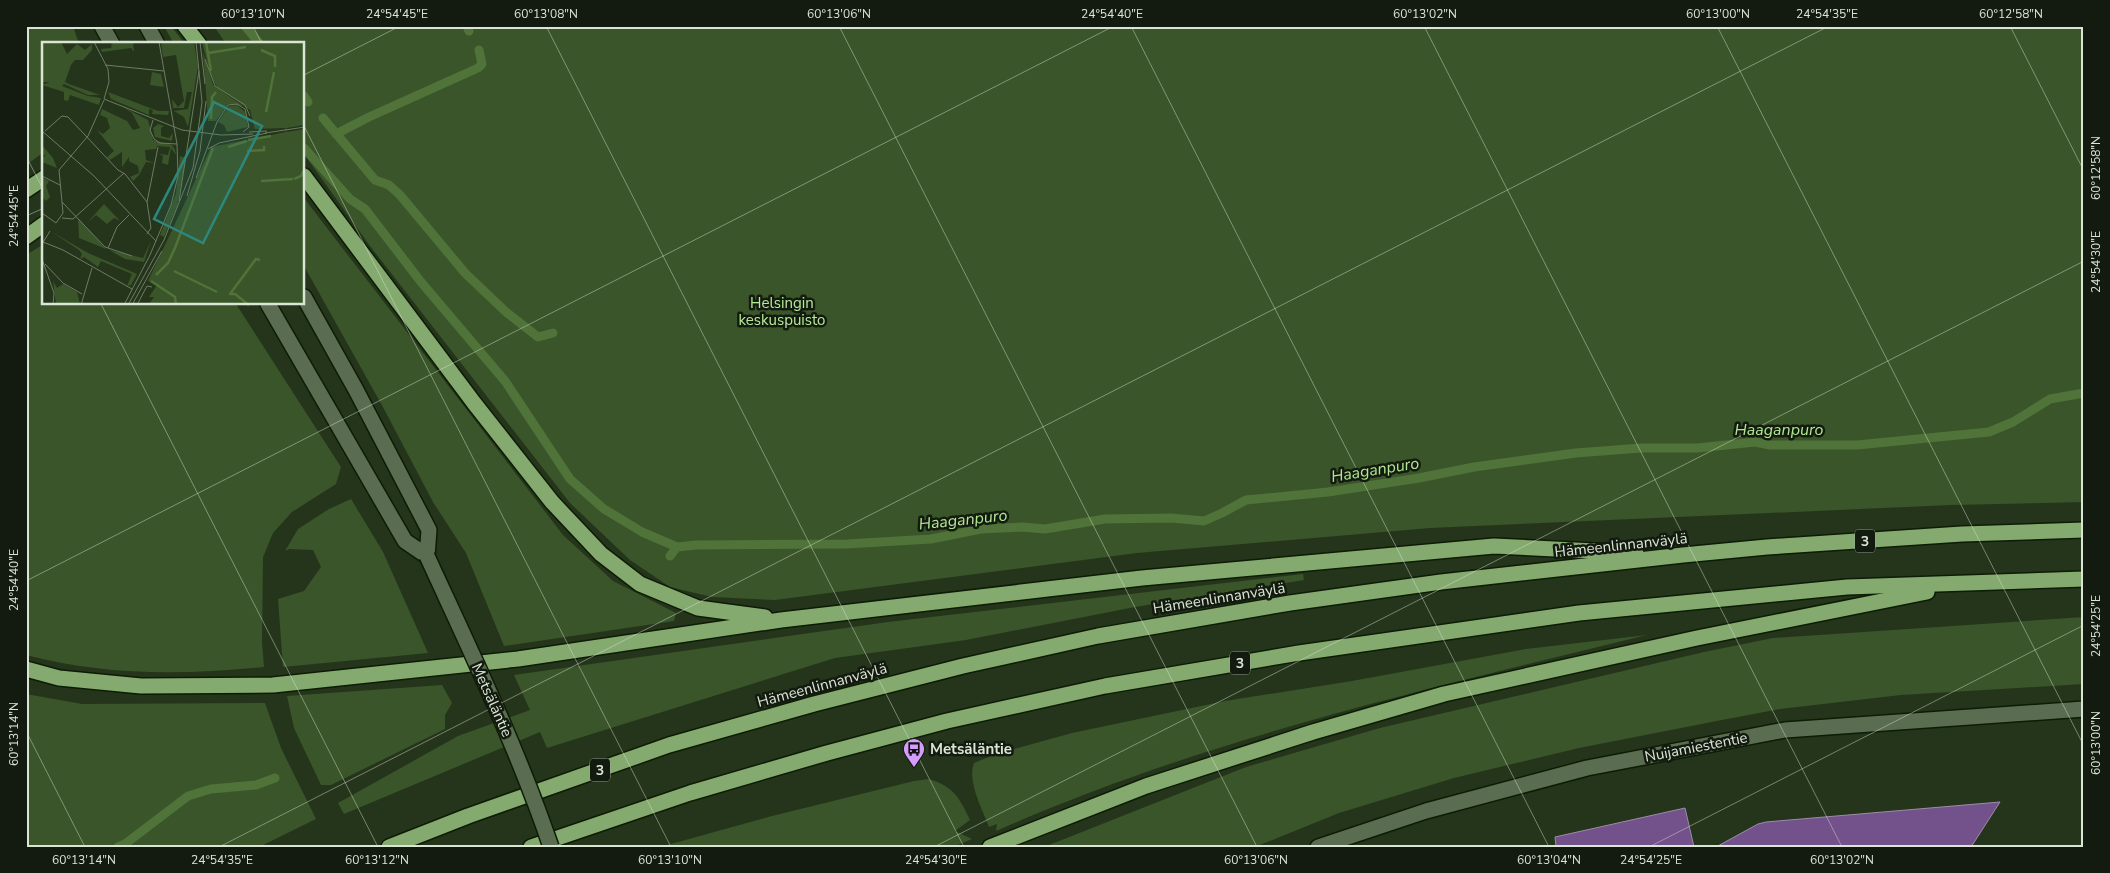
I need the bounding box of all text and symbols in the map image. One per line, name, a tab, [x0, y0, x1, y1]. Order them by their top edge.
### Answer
text: 60°13'10"N	[221, 6, 285, 22]
text: 24°54'45"E	[366, 6, 428, 22]
text: 60°13'08"N	[514, 6, 578, 22]
text: 60°13'06"N	[807, 6, 871, 22]
text: 24°54'40"E	[1081, 6, 1143, 22]
text: 60°13'02"N	[1393, 6, 1457, 22]
text: 60°13'00"N	[1686, 6, 1750, 22]
text: 24°54'35"E	[1796, 6, 1858, 22]
text: 60°12'58"N	[1979, 6, 2043, 22]
inset map	[42, 42, 305, 305]
text: 60°12'58"N	[2088, 136, 2104, 200]
text: 24°54'45"E	[6, 185, 22, 247]
text: 24°54'30"E	[2088, 231, 2104, 293]
park label: Helsingin keskuspuisto	[739, 293, 825, 330]
water label: Haaganpuro	[1735, 419, 1824, 441]
water label: Haaganpuro	[1329, 452, 1421, 488]
water label: Haaganpuro	[918, 504, 1008, 536]
street label: Hämeenlinnanväylä	[1554, 528, 1688, 562]
road number: 3	[1855, 530, 1875, 552]
text: 24°54'40"E	[6, 549, 22, 611]
street label: Hämeenlinnanväylä	[1151, 578, 1287, 618]
text: 24°54'25"E	[2088, 595, 2104, 657]
road number: 3	[1230, 651, 1250, 674]
street label: Hämeenlinnanväylä	[755, 658, 889, 712]
street label: Metsäläntie	[467, 660, 517, 740]
text: 60°13'14"N	[6, 702, 22, 766]
text: 60°13'00"N	[2088, 711, 2104, 775]
street label: Nuijamiestentie	[1643, 727, 1749, 767]
bus stop icon: Metsäläntie	[902, 737, 926, 768]
place label: Metsäläntie	[930, 739, 1012, 759]
road number: 3	[590, 758, 610, 782]
text: 60°13'14"N	[52, 852, 116, 868]
text: 24°54'35"E	[191, 852, 253, 868]
text: 60°13'12"N	[345, 852, 409, 868]
text: 60°13'10"N	[638, 852, 702, 868]
text: 24°54'30"E	[905, 852, 967, 868]
text: 60°13'06"N	[1224, 852, 1288, 868]
text: 60°13'04"N	[1517, 852, 1581, 868]
text: 24°54'25"E	[1620, 852, 1682, 868]
text: 60°13'02"N	[1810, 852, 1874, 868]

